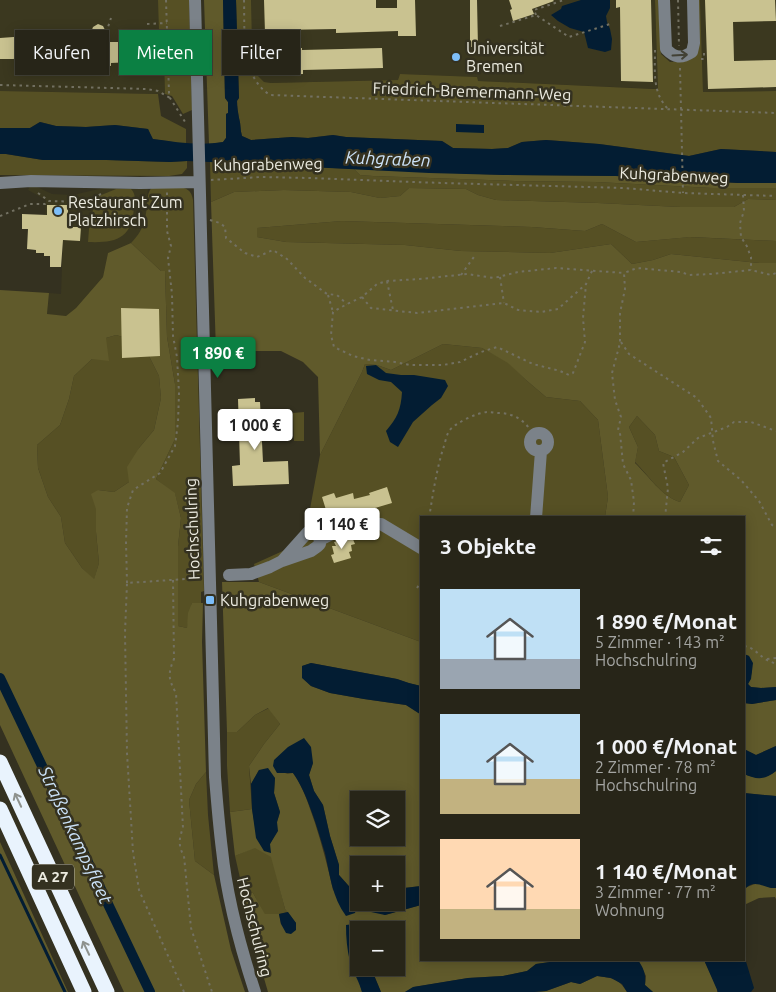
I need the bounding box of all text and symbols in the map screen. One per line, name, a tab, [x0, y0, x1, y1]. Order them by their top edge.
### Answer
chip: Kaufen	[15, 30, 109, 75]
chip: Mieten	[119, 30, 212, 75]
chip: Filter	[222, 30, 300, 75]
place label: Universität Bremen	[466, 39, 545, 75]
one-way arrow	[672, 50, 688, 59]
marker: Universität Bremen	[450, 51, 462, 63]
street label: Friedrich-Bremermann-Weg	[372, 79, 572, 103]
water label: Kuhgraben	[345, 147, 431, 169]
street label: Kuhgrabenweg	[213, 154, 323, 174]
street label: Kuhgrabenweg	[619, 163, 729, 187]
place label: Restaurant Zum Platzhirsch	[68, 193, 183, 229]
marker: Restaurant Zum Platzhirsch	[52, 205, 64, 217]
pin: 1 890 €	[172, 336, 264, 379]
text: 1 890 €	[192, 344, 244, 362]
pin: 1 000 €	[209, 408, 301, 451]
text: 1 000 €	[229, 416, 281, 434]
street label: Hochschulring	[181, 478, 203, 580]
pin: 1 140 €	[296, 508, 388, 550]
text: 1 140 €	[316, 515, 368, 533]
icon: filters	[697, 532, 725, 560]
text: 3 Objekte	[440, 534, 536, 558]
place label: Kuhgrabenweg	[220, 591, 329, 609]
marker: Kuhgrabenweg	[204, 594, 216, 606]
icon: home	[480, 609, 540, 669]
text: 1 890 €/Monat	[595, 609, 737, 633]
text: 5 Zimmer · 143 m²	[595, 633, 725, 651]
text: Hochschulring	[595, 651, 697, 669]
icon: home	[480, 734, 540, 794]
text: 1 000 €/Monat	[595, 734, 737, 758]
text: 2 Zimmer · 78 m²	[595, 758, 716, 776]
water label: Straßenkampsfleet	[34, 762, 117, 908]
text: Hochschulring	[595, 776, 697, 794]
map controls	[350, 791, 405, 976]
button: layers	[350, 791, 405, 846]
one-way arrow	[12, 793, 22, 808]
button: +	[350, 856, 405, 911]
icon: home	[480, 859, 540, 919]
text: 1 140 €/Monat	[595, 859, 737, 883]
road number: A 27	[32, 864, 74, 890]
street label: Hochschulring	[234, 875, 276, 979]
text: 3 Zimmer · 77 m²	[595, 883, 716, 901]
text: Wohnung	[595, 901, 665, 919]
button: −	[350, 921, 405, 976]
one-way arrow	[81, 941, 90, 956]

